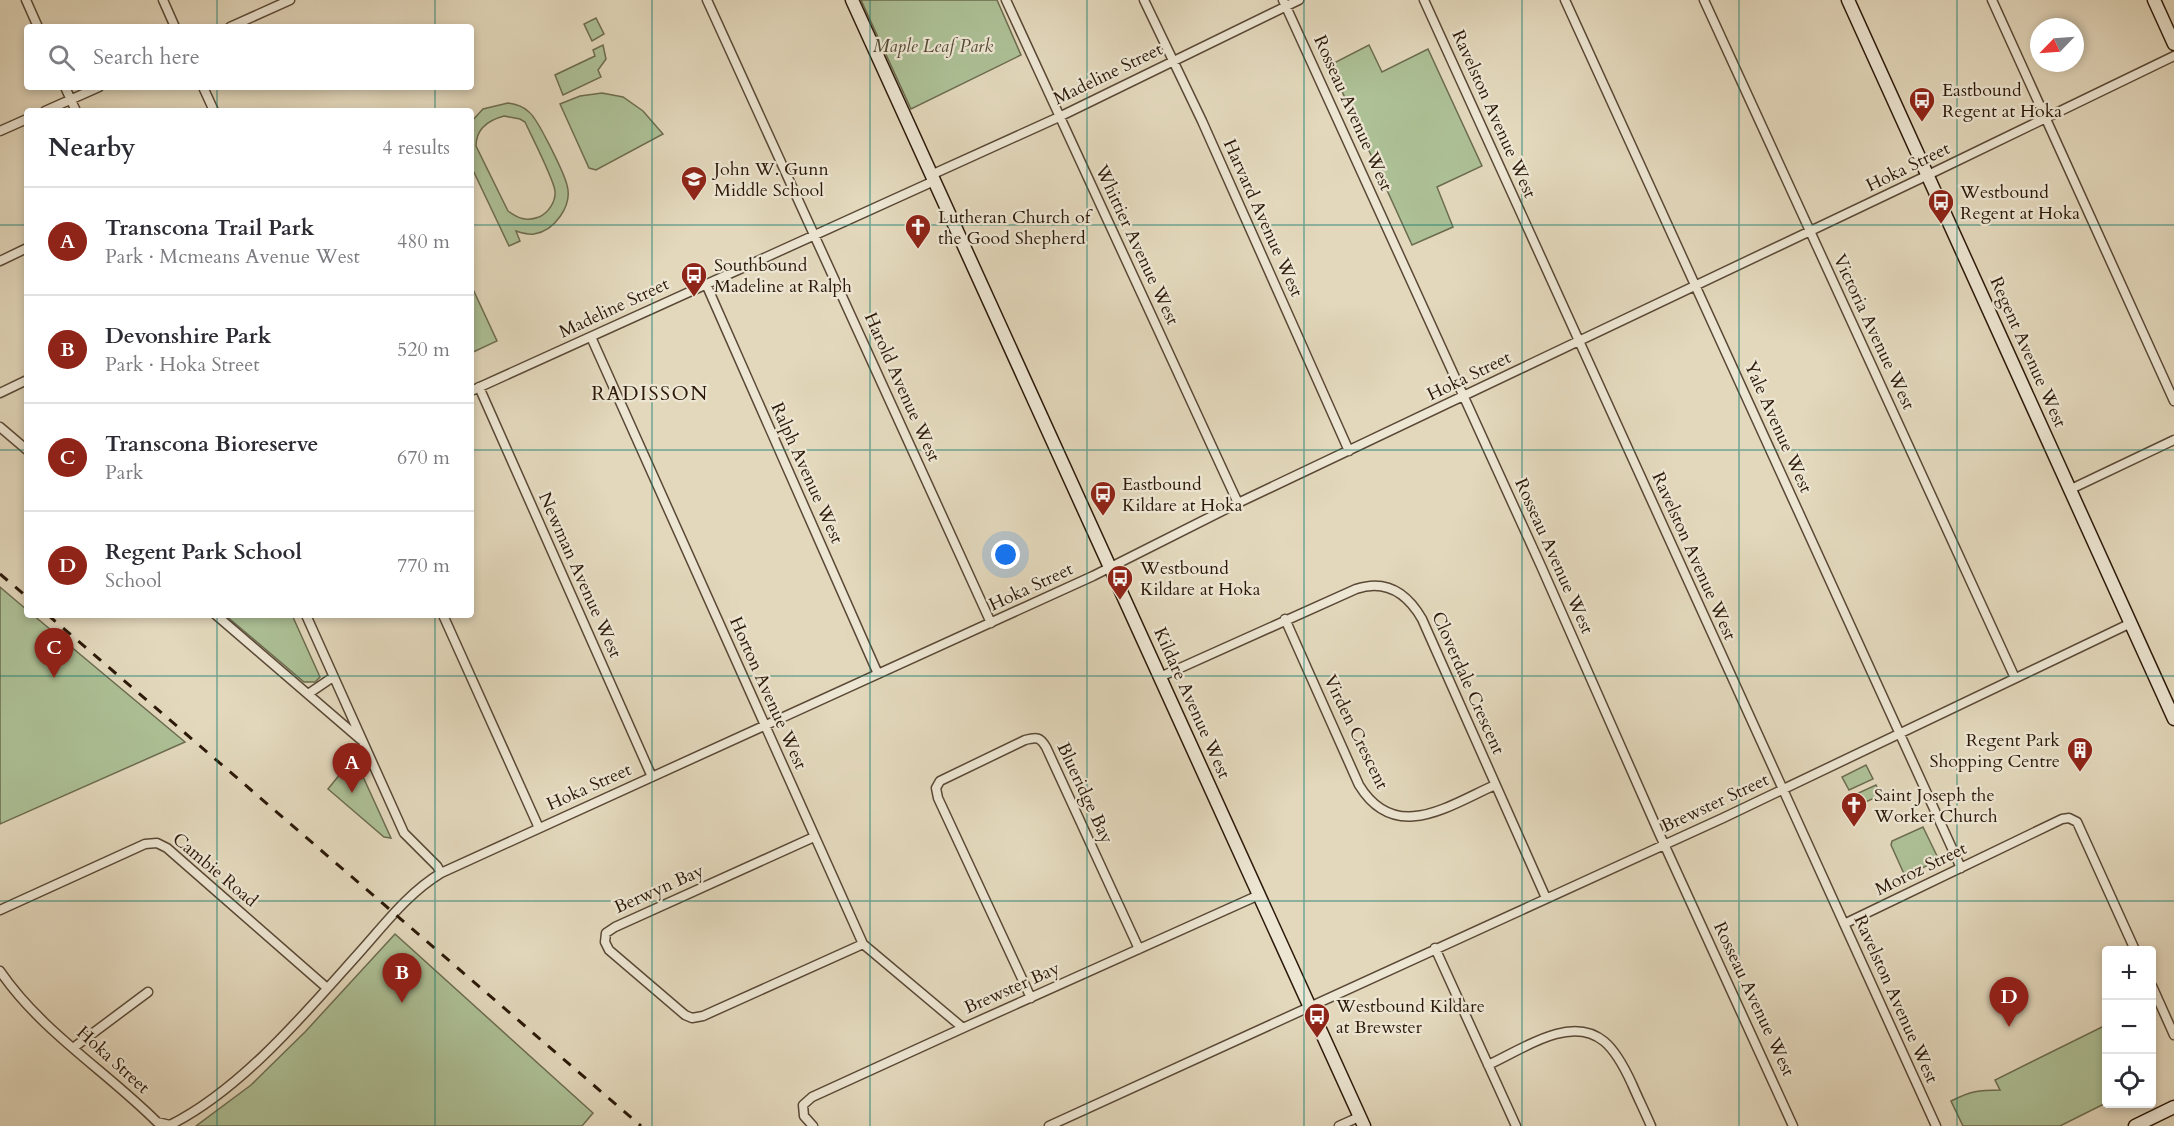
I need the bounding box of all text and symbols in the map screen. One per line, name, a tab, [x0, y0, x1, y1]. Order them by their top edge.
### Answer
north arrow	[2030, 18, 2084, 72]
search box	[24, 24, 474, 90]
street label: Ravelston Avenue West	[1446, 26, 1542, 202]
street label: Rosseau Avenue West	[1307, 31, 1399, 195]
park label: Maple Leaf Park	[873, 34, 993, 59]
street label: Madeline Street	[1049, 37, 1167, 111]
icon: search	[45, 41, 78, 74]
text: Search here	[93, 42, 200, 72]
place label: Eastbound Regent at Hoka	[1942, 78, 2062, 124]
bus stop icon: Eastbound Regent at Hoka	[1907, 85, 1937, 123]
text: Nearby	[48, 130, 136, 165]
text: 4 results	[382, 134, 450, 161]
street label: Harvard Avenue West	[1217, 135, 1309, 301]
street label: Hoka Street	[1862, 136, 1954, 198]
place label: John W. Gunn Middle School	[711, 157, 829, 203]
street label: Whittier Avenue West	[1089, 160, 1185, 329]
school or university icon: John W. Gunn Middle School	[679, 164, 709, 202]
place label: Westbound Regent at Hoka	[1959, 180, 2080, 226]
bus stop icon: Westbound Regent at Hoka	[1926, 187, 1956, 225]
place label: Lutheran Church of the Good Shepherd	[938, 205, 1094, 251]
church icon: Lutheran Church of the Good Shepherd	[903, 212, 933, 250]
text: Transcona Trail Park	[105, 213, 314, 243]
text: A	[60, 228, 75, 255]
text: 480 m	[397, 228, 450, 255]
text: Park · Mcmeans Avenue West	[105, 243, 360, 270]
street label: Victoria Avenue West	[1827, 250, 1921, 414]
place label: Southbound Madeline at Ralph	[714, 253, 852, 299]
bus stop icon: Southbound Madeline at Ralph	[679, 260, 709, 298]
street label: Madeline Street	[555, 271, 673, 344]
street label: Regent Avenue West	[1984, 273, 2073, 432]
street label: Harold Avenue West	[858, 308, 946, 466]
text: Devonshire Park	[105, 321, 271, 351]
text: B	[60, 336, 75, 363]
text: 520 m	[397, 336, 450, 363]
street label: Hoka Street	[1423, 345, 1515, 407]
text: Park · Hoka Street	[105, 351, 260, 378]
street label: Yale Avenue West	[1738, 357, 1818, 497]
district label: RADISSON	[591, 380, 709, 407]
street label: Ralph Avenue West	[765, 398, 849, 548]
text: Transcona Bioreserve	[105, 429, 318, 459]
text: C	[60, 444, 75, 471]
text: 670 m	[397, 444, 450, 471]
text: Park	[105, 459, 143, 486]
street label: Ravelston Avenue West	[1646, 468, 1742, 644]
place label: Eastbound Kildare at Hoka	[1122, 472, 1243, 518]
street label: Rosseau Avenue West	[1508, 474, 1600, 638]
bus stop icon: Eastbound Kildare at Hoka	[1088, 479, 1118, 517]
street label: Newman Avenue West	[532, 488, 628, 662]
text: Regent Park School	[105, 537, 302, 567]
your location	[991, 540, 1020, 569]
text: D	[59, 552, 76, 579]
text: 770 m	[397, 552, 450, 579]
street label: Hoka Street	[985, 556, 1077, 617]
place label: Westbound Kildare at Hoka	[1139, 556, 1261, 602]
bus stop icon: Westbound Kildare at Hoka	[1105, 563, 1135, 601]
text: School	[105, 567, 162, 594]
street label: Cloverdale Crescent	[1425, 608, 1511, 759]
street label: Horton Avenue West	[723, 613, 813, 774]
street label: Kildare Avenue West	[1147, 623, 1237, 783]
pin: C	[34, 628, 74, 678]
street label: Virden Crescent	[1317, 671, 1395, 794]
place label: Regent Park Shopping Centre	[1929, 728, 2060, 774]
building icon: Regent Park Shopping Centre	[2065, 735, 2095, 773]
street label: Blueridge Bay	[1051, 738, 1120, 848]
pin: A	[332, 744, 372, 793]
street label: Hoka Street	[543, 757, 636, 817]
street label: Brewster Street	[1657, 767, 1773, 839]
place label: Saint Joseph the Worker Church	[1873, 783, 1998, 829]
church icon: Saint Joseph the Worker Church	[1839, 790, 1869, 828]
street label: Cambie Road	[167, 827, 263, 913]
street label: Moroz Street	[1871, 836, 1971, 902]
street label: Berwyn Bay	[610, 858, 708, 920]
street label: Ravelston Avenue West	[1848, 911, 1944, 1087]
street label: Rosseau Avenue West	[1707, 918, 1801, 1081]
map controls	[2102, 946, 2156, 1108]
button: +	[2102, 946, 2156, 1000]
pin: B	[382, 954, 422, 1003]
street label: Brewster Bay	[960, 956, 1064, 1020]
pin: D	[1990, 978, 2028, 1027]
place label: Westbound Kildare at Brewster	[1335, 994, 1485, 1040]
button: −	[2102, 1000, 2156, 1054]
bus stop icon: Westbound Kildare at Brewster	[1302, 1001, 1332, 1039]
street label: Hoka Street	[71, 1020, 155, 1100]
button: locate	[2102, 1054, 2156, 1108]

